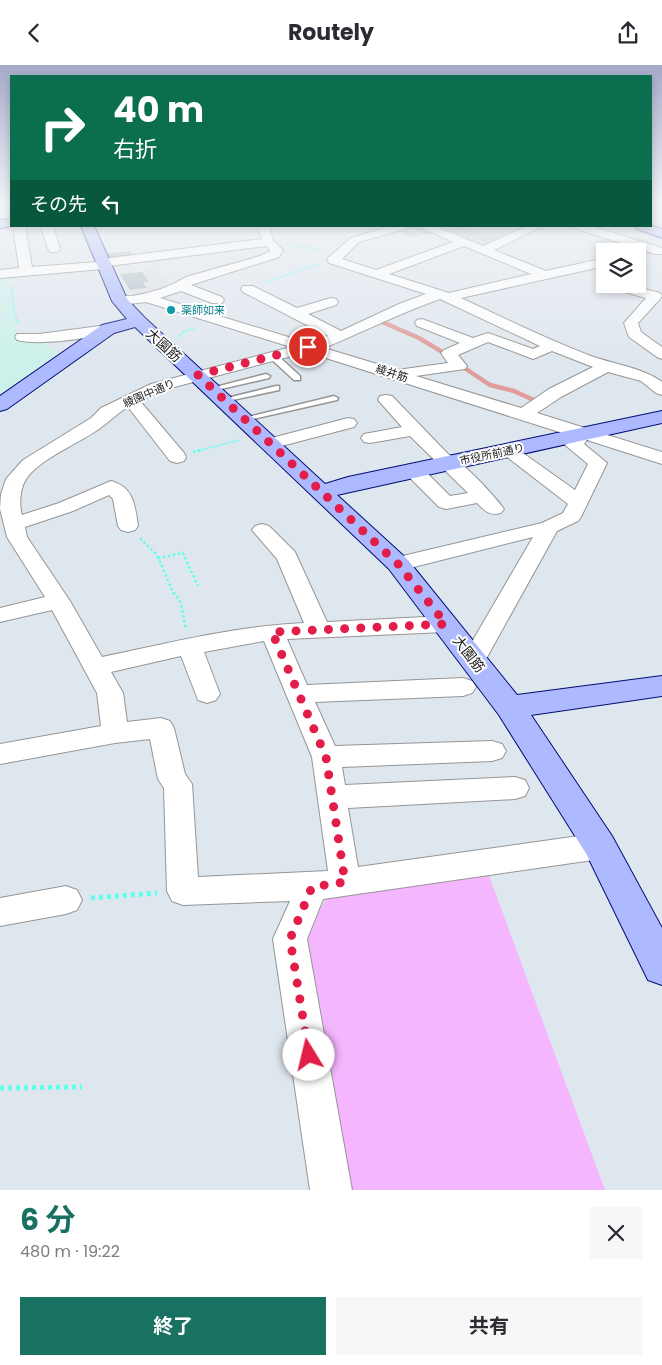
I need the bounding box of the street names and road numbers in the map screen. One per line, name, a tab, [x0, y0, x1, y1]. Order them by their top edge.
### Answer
street label: 大園筋	[142, 324, 186, 366]
street label: 綾井筋	[374, 360, 410, 386]
street label: 綾園中通り	[121, 375, 177, 411]
street label: 市役所前通り	[458, 439, 526, 469]
street label: 大園筋	[448, 631, 490, 677]

